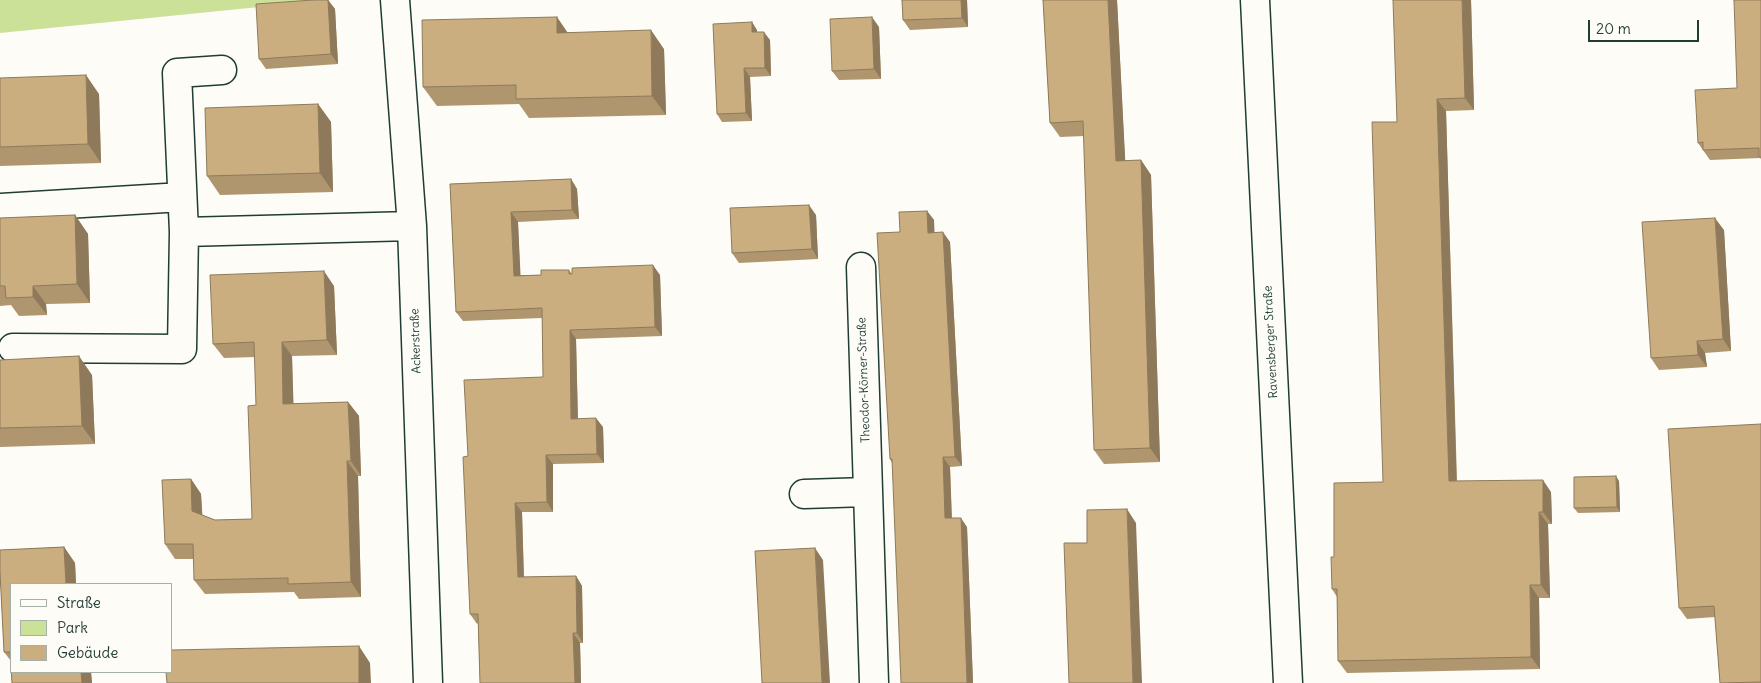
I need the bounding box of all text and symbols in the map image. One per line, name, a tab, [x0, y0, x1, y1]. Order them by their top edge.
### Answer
scale bar	[1591, 10, 1702, 42]
text: 20 m	[1596, 19, 1631, 38]
street label: Ravensberger Straße	[1261, 285, 1281, 399]
street label: Ackerstraße	[408, 308, 424, 374]
street label: Theodor-Körner-Straße	[855, 317, 873, 443]
legend	[10, 583, 172, 673]
text: Straße	[57, 593, 101, 612]
text: Park	[57, 618, 88, 637]
text: Gebäude	[57, 643, 118, 662]

